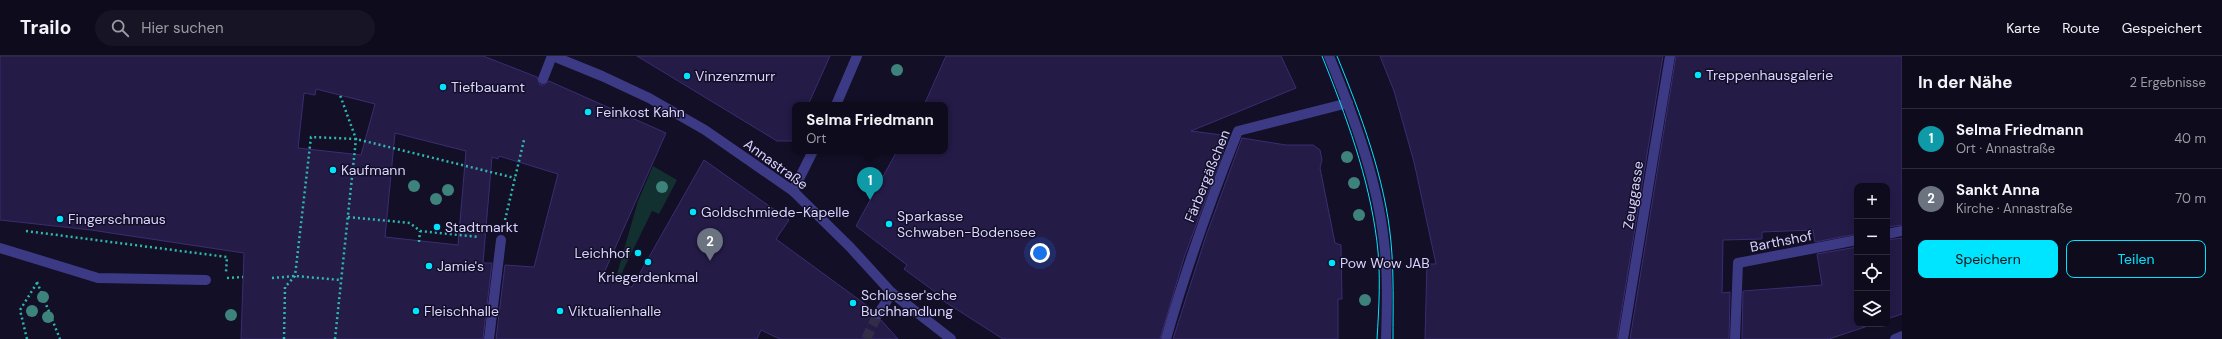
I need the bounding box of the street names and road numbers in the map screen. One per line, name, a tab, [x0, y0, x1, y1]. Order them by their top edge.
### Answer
street label: Färbergäßchen	[1180, 127, 1234, 225]
street label: Annastraße	[740, 135, 812, 193]
street label: Zeuggasse	[1619, 160, 1647, 230]
street label: Barthshof	[1748, 226, 1814, 256]

